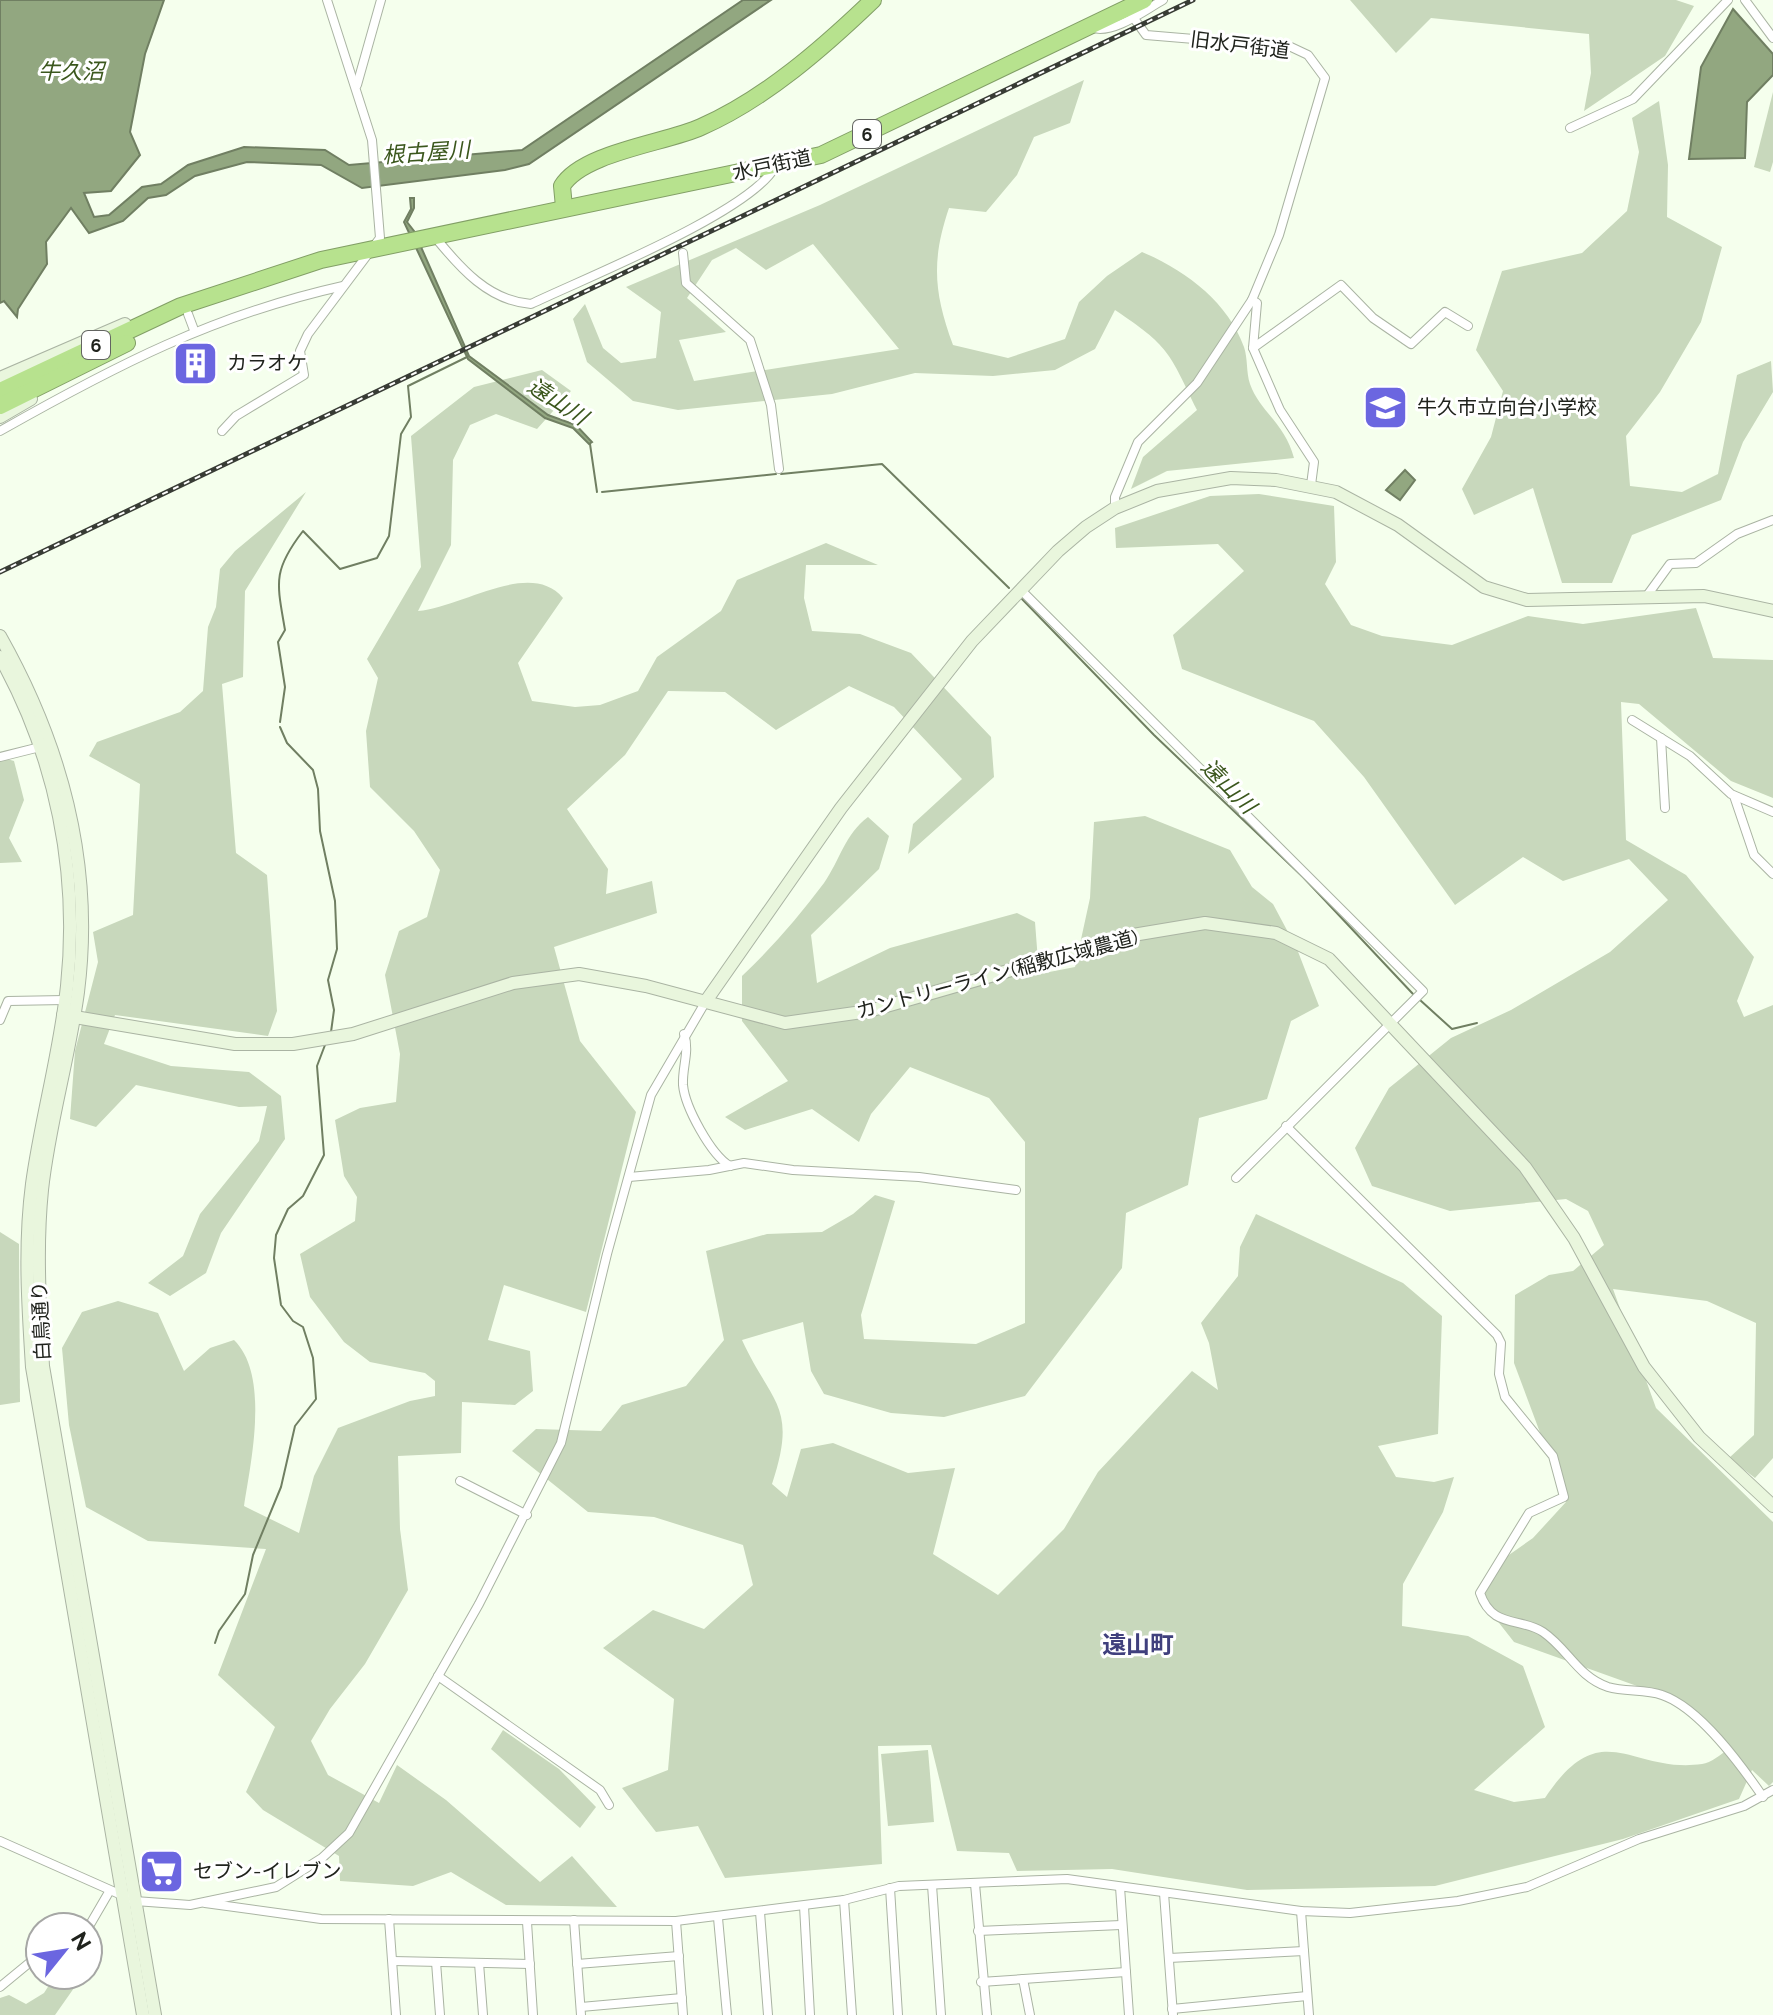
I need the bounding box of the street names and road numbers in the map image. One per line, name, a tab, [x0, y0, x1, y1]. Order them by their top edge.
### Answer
street label: 旧水戸街道	[1189, 27, 1291, 63]
road number: 6	[853, 120, 881, 148]
street label: 水戸街道	[730, 145, 814, 185]
road number: 6	[82, 331, 110, 359]
street label: カントリーライン(稲敷広域農道)	[853, 925, 1141, 1023]
street label: 白鳥通り	[27, 1280, 55, 1362]

